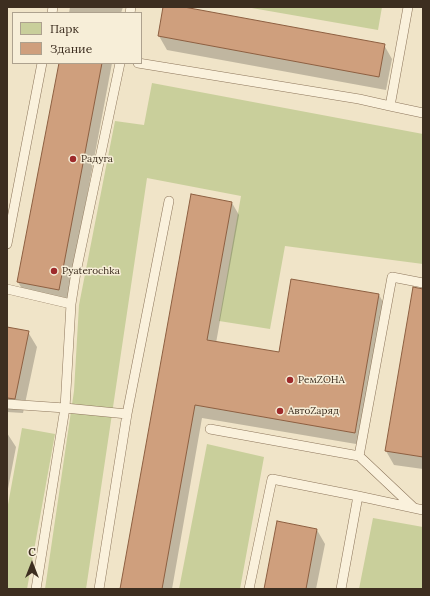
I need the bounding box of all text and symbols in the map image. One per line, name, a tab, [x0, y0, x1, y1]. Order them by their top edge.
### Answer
legend	[12, 12, 142, 64]
text: Парк	[50, 21, 79, 36]
text: Здание	[50, 41, 92, 56]
place label: Радуга	[81, 153, 113, 165]
marker: Радуга	[68, 154, 78, 164]
place label: Pyaterochka	[62, 265, 120, 277]
marker: Pyaterochka	[49, 266, 59, 276]
place label: РемZОНА	[298, 374, 345, 386]
marker: РемZОНА	[285, 375, 295, 385]
place label: АвтоZаряд	[288, 405, 339, 417]
marker: АвтоZаряд	[275, 406, 285, 416]
north arrow	[12, 544, 52, 584]
text: С	[28, 545, 36, 559]

